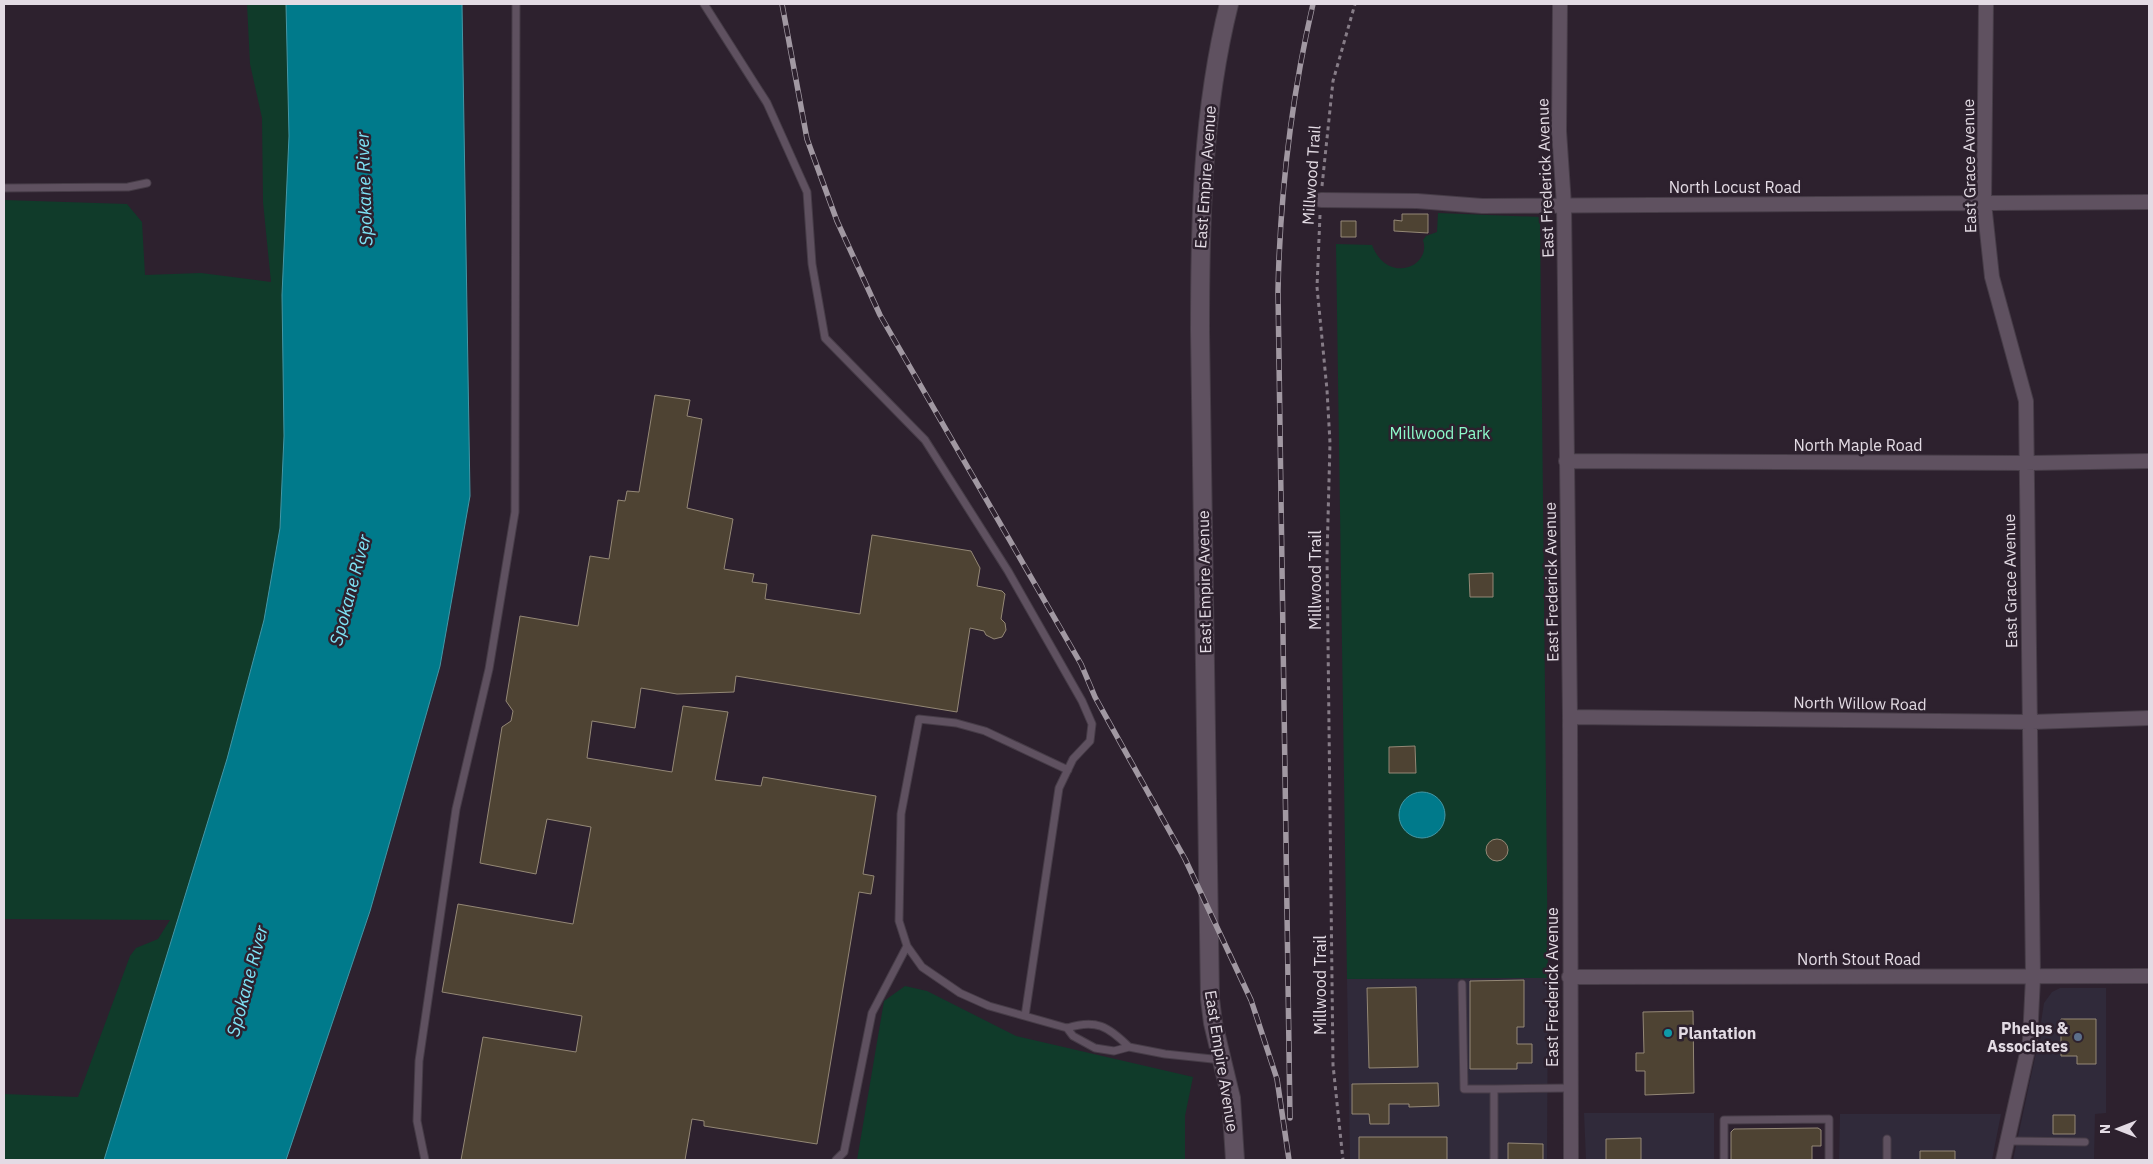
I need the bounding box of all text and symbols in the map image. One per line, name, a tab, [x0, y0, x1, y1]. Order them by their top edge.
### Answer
street label: East Frederick Avenue	[1532, 98, 1558, 258]
street label: East Grace Avenue	[1958, 98, 1980, 233]
street label: East Empire Avenue	[1190, 105, 1220, 249]
street label: Millwood Trail	[1298, 124, 1324, 226]
water label: Spokane River	[351, 131, 377, 246]
street label: North Locust Road	[1669, 177, 1801, 197]
park label: Millwood Park	[1389, 423, 1491, 443]
street label: North Maple Road	[1793, 435, 1923, 455]
street label: East Frederick Avenue	[1540, 502, 1562, 662]
street label: East Empire Avenue	[1193, 510, 1215, 654]
street label: East Grace Avenue	[1999, 513, 2021, 648]
street label: Millwood Trail	[1305, 530, 1325, 630]
water label: Spokane River	[324, 532, 376, 648]
street label: North Willow Road	[1793, 692, 1927, 714]
street label: East Frederick Avenue	[1542, 907, 1562, 1067]
water label: Spokane River	[221, 923, 273, 1039]
street label: Millwood Trail	[1310, 935, 1330, 1035]
street label: North Stout Road	[1797, 949, 1921, 969]
street label: East Empire Avenue	[1201, 989, 1243, 1134]
place label: Phelps & Associates	[1987, 1018, 2068, 1056]
place label: Plantation	[1678, 1023, 1756, 1043]
marker: Plantation	[1662, 1027, 1674, 1039]
marker: Phelps & Associates	[2072, 1031, 2084, 1043]
north arrow	[2093, 1104, 2143, 1154]
text: N	[2096, 1124, 2114, 1134]

